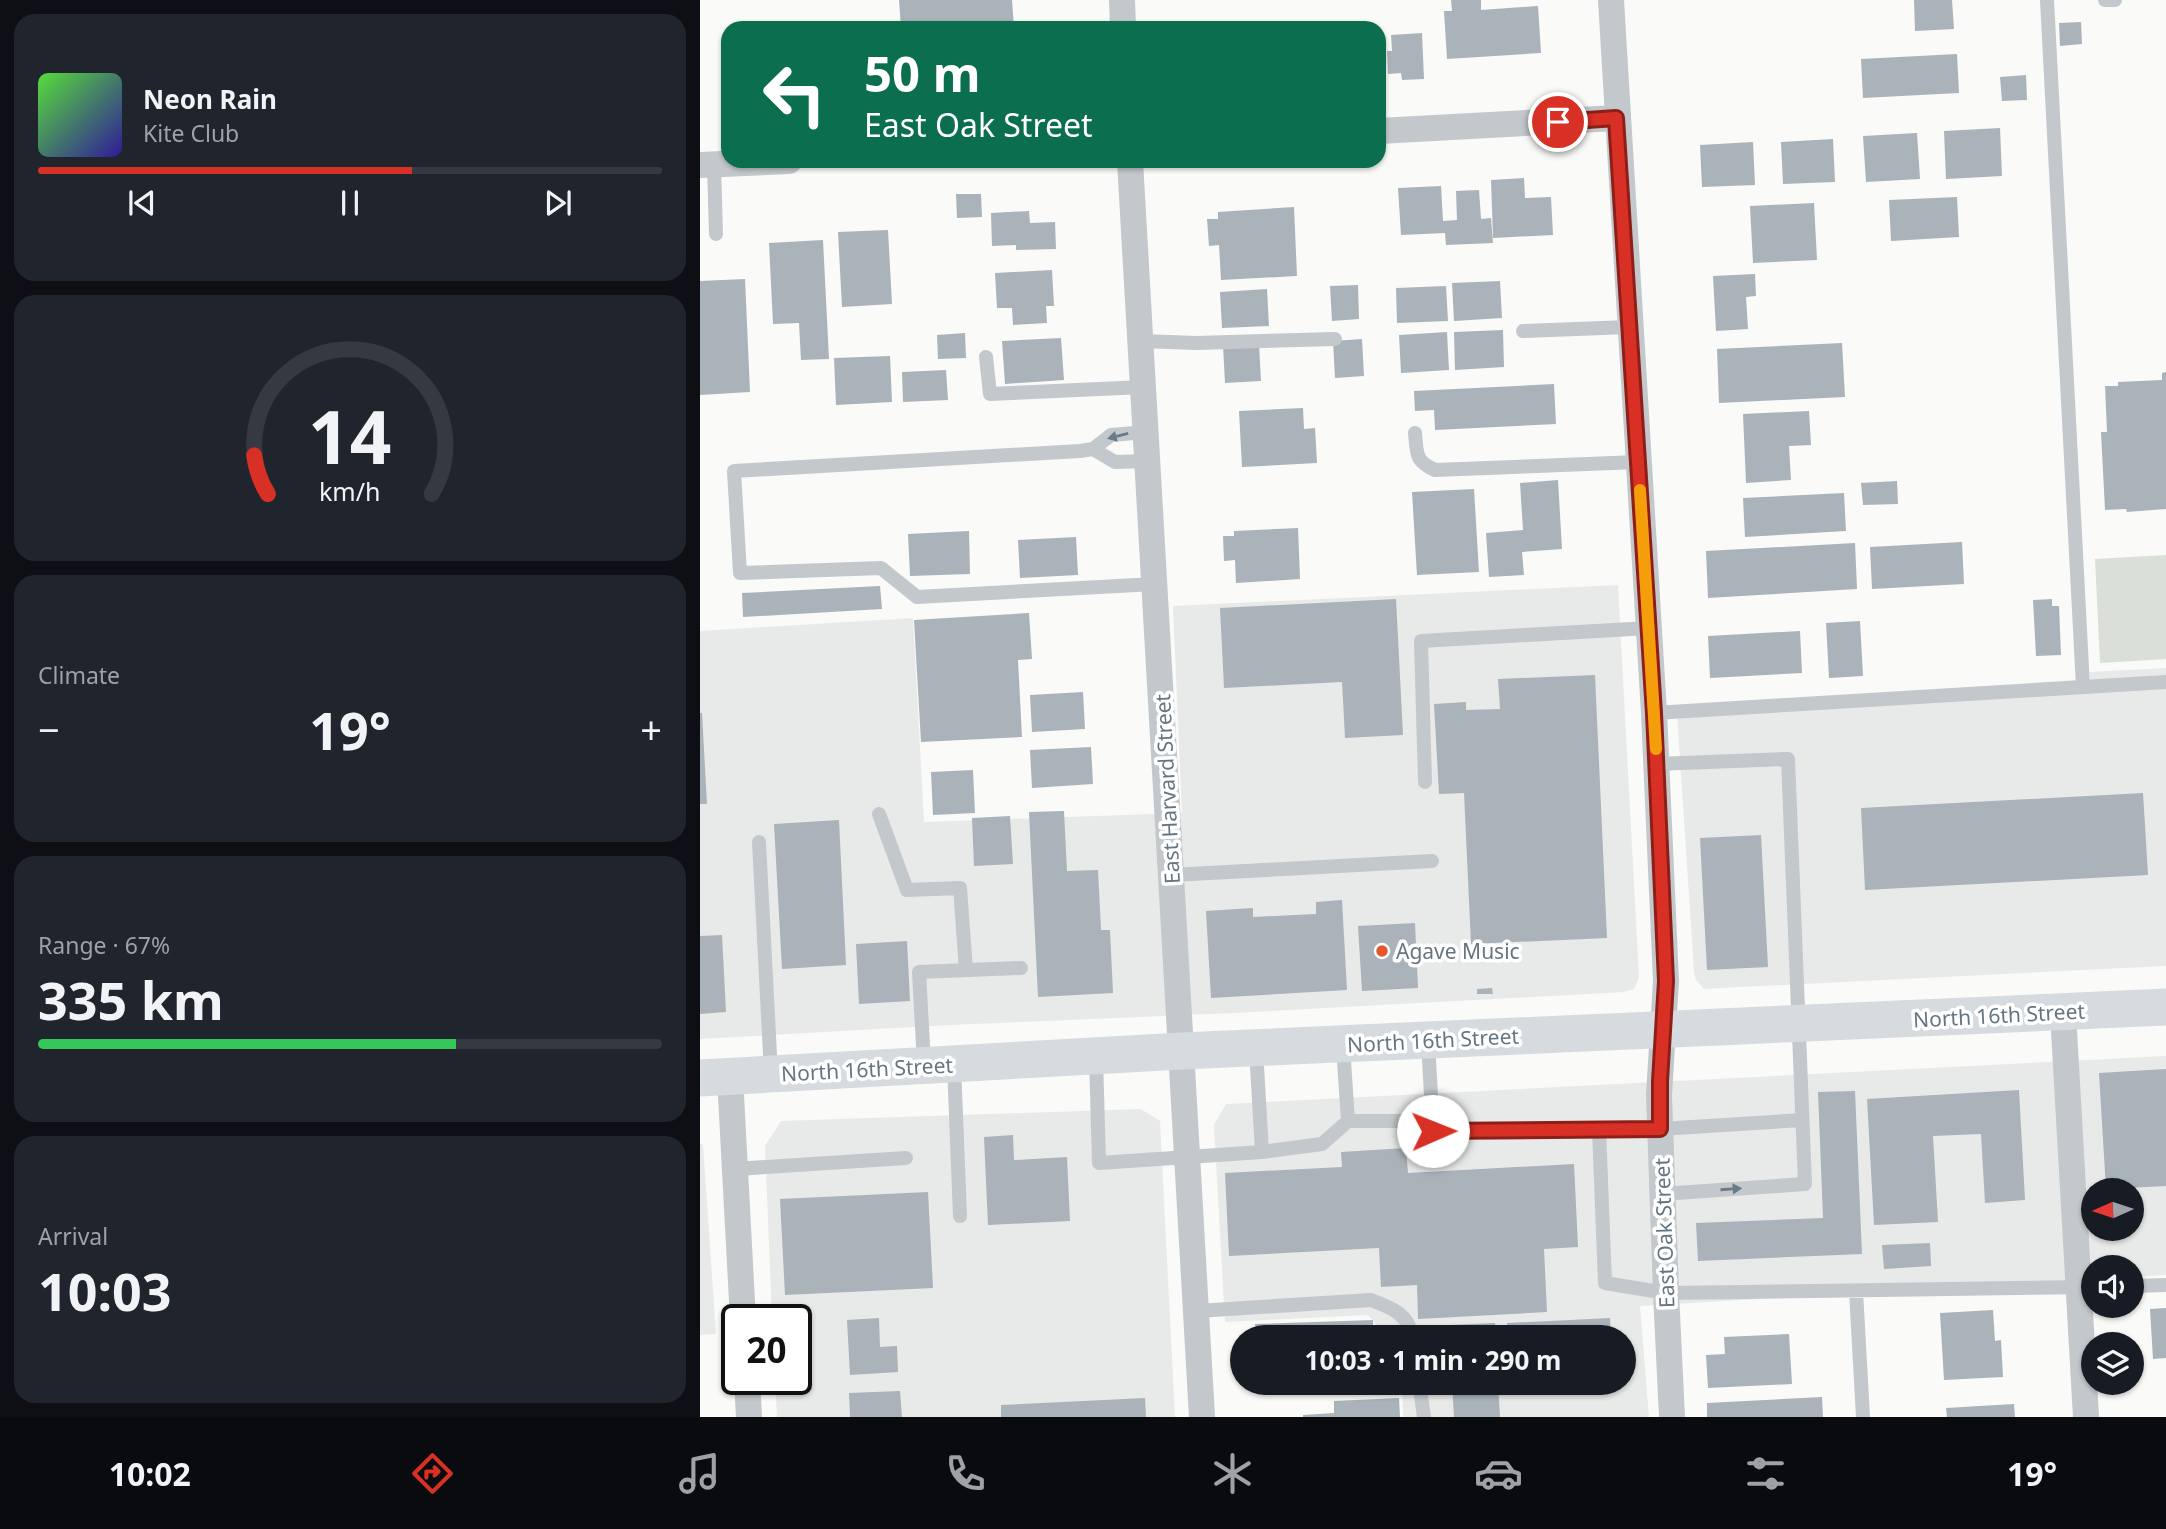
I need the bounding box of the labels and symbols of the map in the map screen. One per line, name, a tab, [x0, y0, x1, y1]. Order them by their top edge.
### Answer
pin	[1528, 92, 1588, 152]
one-way arrow	[1106, 431, 1128, 442]
street label: East Harvard Street	[1148, 693, 1186, 885]
place label: Agave Music	[1396, 937, 1520, 965]
marker: Agave Music	[1374, 943, 1390, 959]
street label: North 16th Street	[1912, 996, 2086, 1033]
street label: North 16th Street	[1346, 1021, 1520, 1058]
street label: North 16th Street	[780, 1050, 954, 1087]
position arrow	[1396, 1094, 1470, 1168]
street label: East Oak Street	[1647, 1157, 1681, 1308]
north arrow	[2081, 1178, 2144, 1241]
one-way arrow	[1720, 1183, 1742, 1194]
speed limit sign: 20	[721, 1304, 812, 1395]

